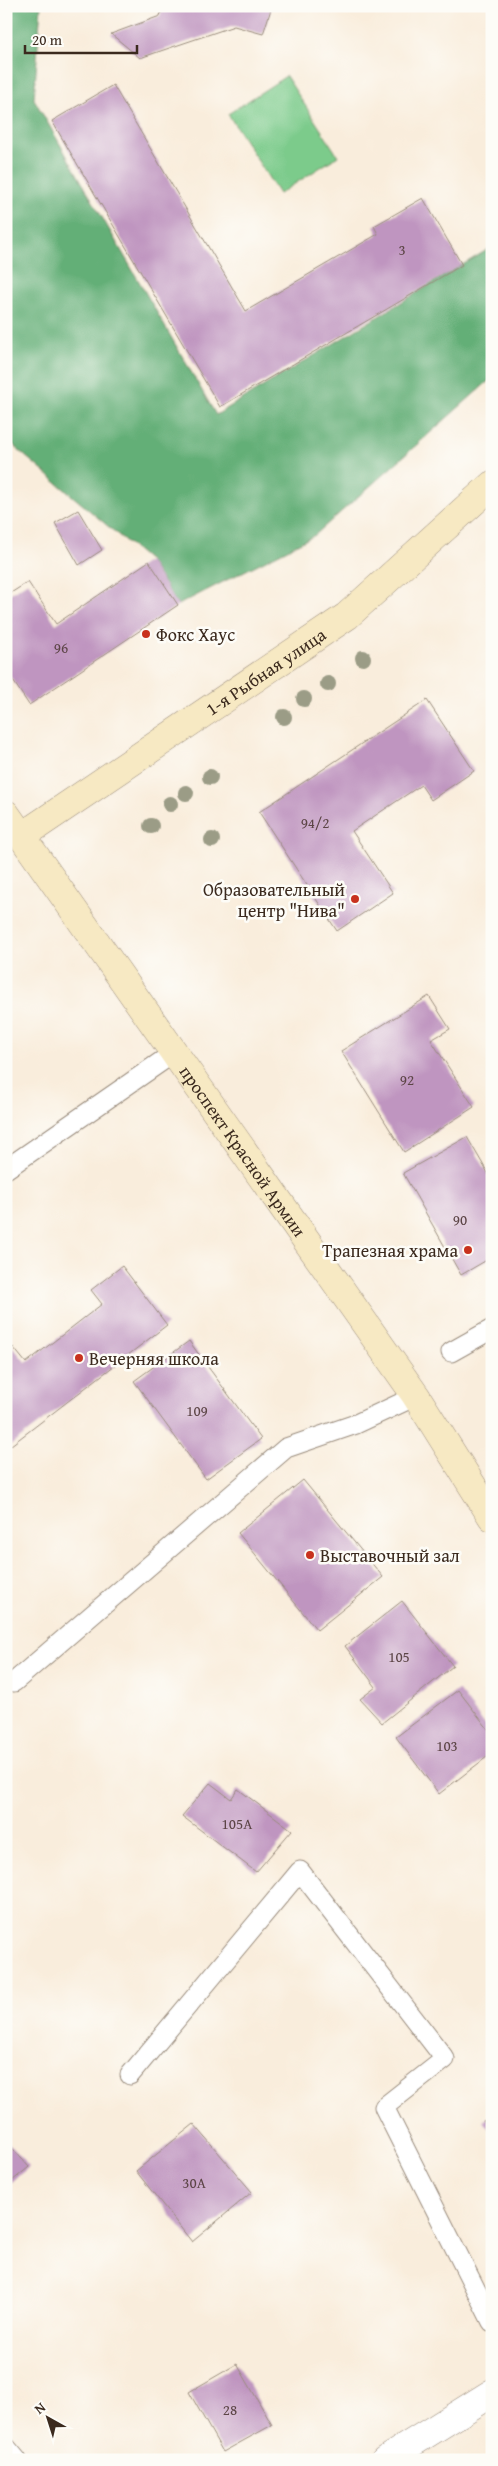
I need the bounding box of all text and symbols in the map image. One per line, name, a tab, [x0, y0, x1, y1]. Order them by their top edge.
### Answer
scale bar	[25, 22, 138, 54]
text: 20 m	[32, 29, 63, 50]
house number: 3	[398, 239, 406, 260]
street label: 1-я Рыбная улица	[200, 620, 331, 722]
place label: Фокс Хаус	[156, 621, 235, 648]
marker: Фокс Хаус	[140, 628, 152, 640]
house number: 96	[54, 637, 68, 658]
house number: 94/2	[301, 812, 329, 833]
place label: Образовательный центр "Нива"	[203, 876, 345, 924]
marker: Образовательный центр "Нива"	[349, 893, 361, 905]
street label: проспект Красной Армии	[173, 1060, 313, 1242]
house number: 92	[400, 1069, 414, 1090]
house number: 90	[453, 1209, 467, 1230]
place label: Трапезная храма	[322, 1237, 458, 1264]
marker: Трапезная храма	[462, 1244, 474, 1256]
place label: Вечерняя школа	[89, 1345, 219, 1372]
marker: Вечерняя школа	[73, 1352, 85, 1364]
house number: 109	[186, 1400, 208, 1421]
place label: Выставочный зал	[320, 1542, 460, 1569]
marker: Выставочный зал	[304, 1549, 316, 1561]
house number: 105	[388, 1646, 410, 1667]
house number: 103	[436, 1735, 458, 1756]
house number: 105А	[222, 1813, 252, 1834]
house number: 30А	[182, 2172, 206, 2193]
north arrow	[22, 2394, 72, 2444]
text: N	[30, 2397, 50, 2419]
house number: 28	[223, 2399, 237, 2420]

